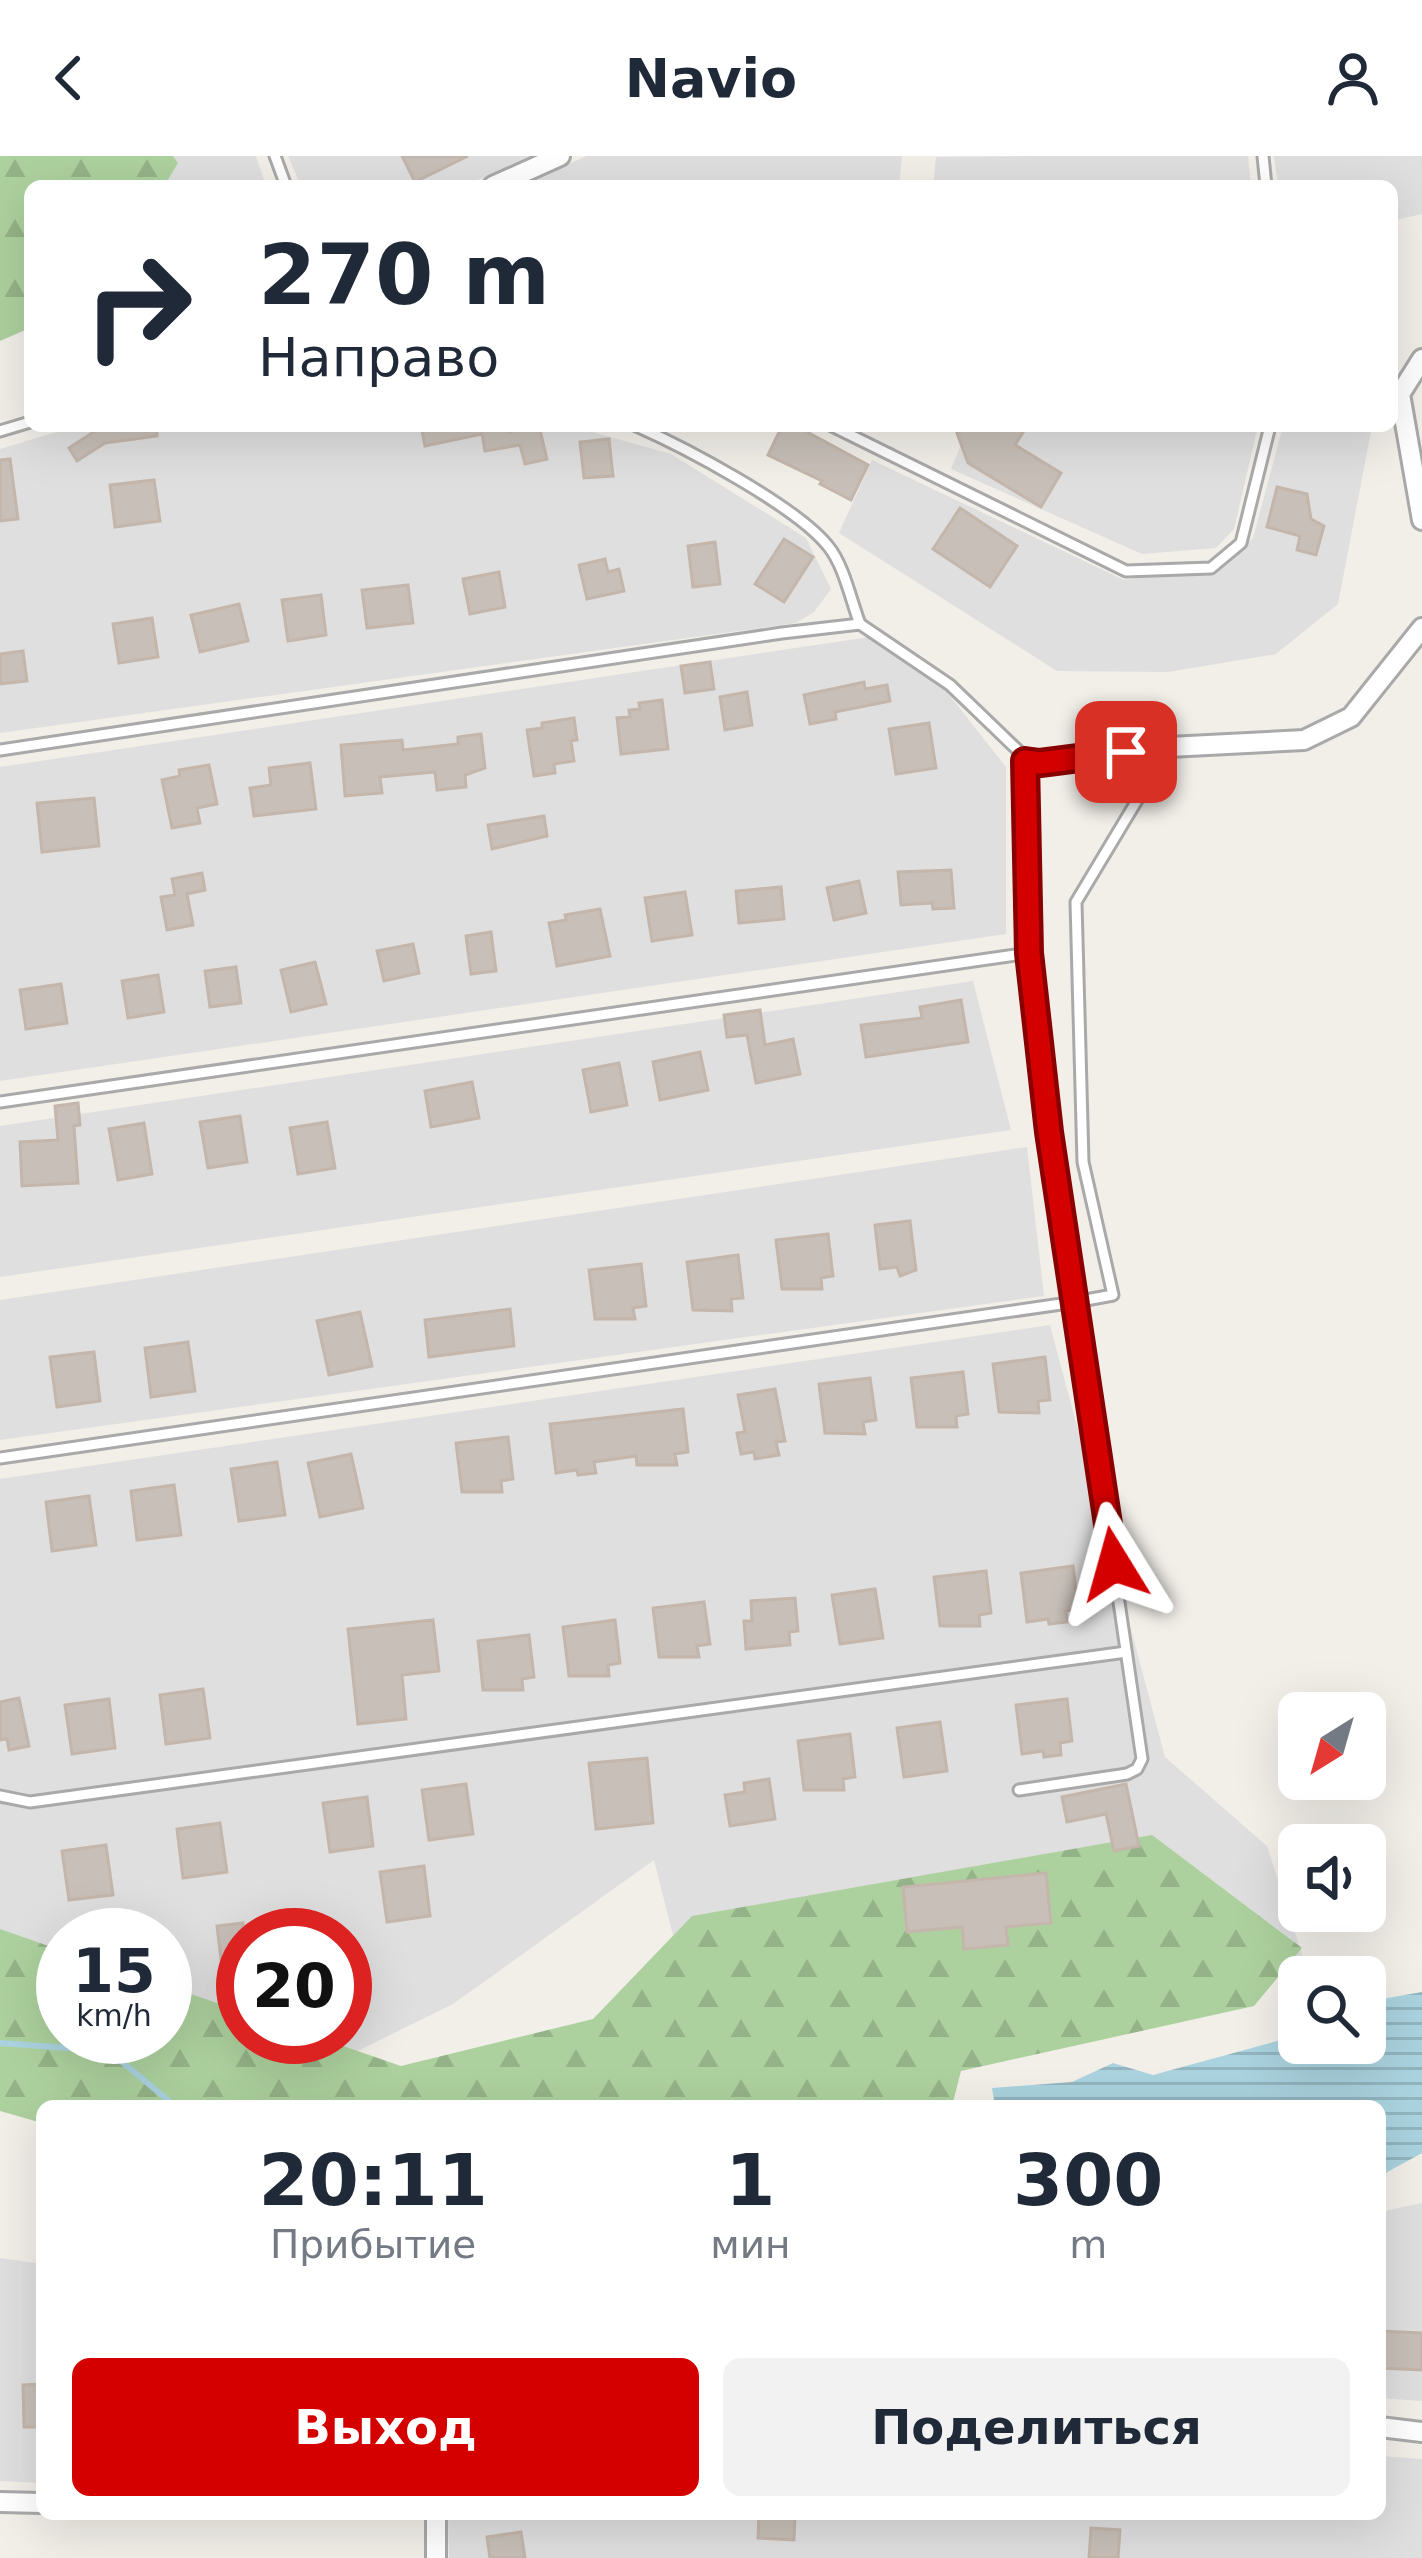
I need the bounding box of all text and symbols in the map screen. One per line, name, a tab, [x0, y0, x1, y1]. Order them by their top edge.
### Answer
icon: back	[36, 45, 102, 111]
icon: person	[1320, 45, 1386, 111]
text: Navio	[625, 47, 797, 110]
text: 270 m	[258, 226, 550, 324]
icon: right	[60, 228, 216, 384]
text: Направо	[258, 326, 499, 389]
pin	[1075, 701, 1177, 803]
icon: arrive	[1093, 719, 1159, 785]
position arrow	[1051, 1501, 1177, 1627]
north arrow	[1278, 1692, 1386, 1800]
map controls	[1278, 1692, 1386, 2064]
button: sound	[1278, 1824, 1386, 1932]
speed limit sign: 20	[216, 1908, 372, 2064]
text: 15	[72, 1936, 156, 2006]
button: search	[1278, 1956, 1386, 2064]
text: km/h	[76, 1998, 152, 2033]
text: 20:11	[259, 2138, 488, 2222]
text: 1	[725, 2138, 775, 2222]
text: 300	[1013, 2138, 1163, 2222]
text: Прибытие	[270, 2222, 476, 2267]
text: мин	[710, 2222, 791, 2267]
text: m	[1069, 2222, 1107, 2267]
button: Выход	[72, 2358, 699, 2496]
button: Поделиться	[723, 2358, 1350, 2496]

